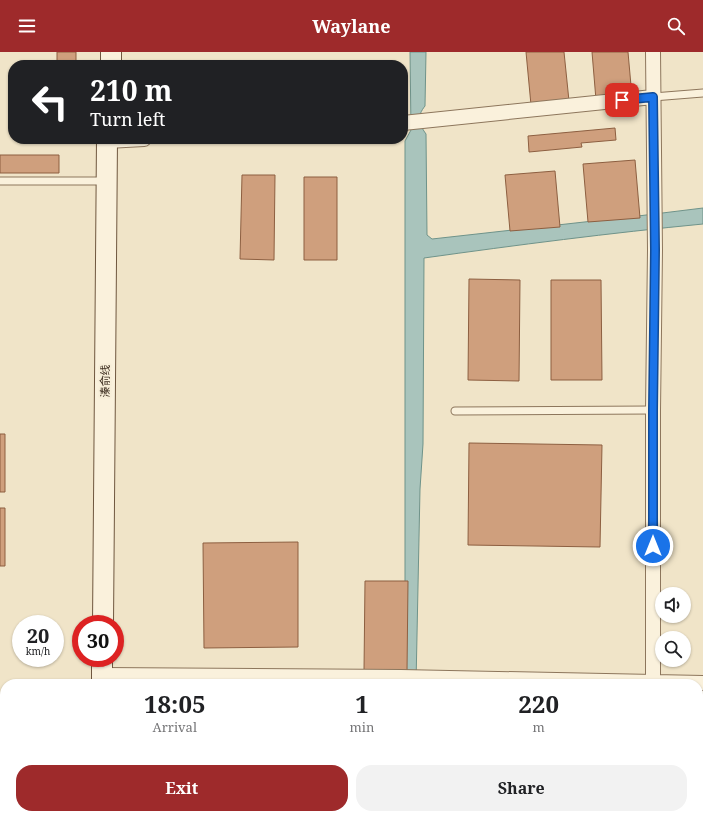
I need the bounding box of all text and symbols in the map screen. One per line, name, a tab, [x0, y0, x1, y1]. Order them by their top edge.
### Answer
text: Waylane	[312, 14, 391, 38]
icon: menu	[16, 15, 38, 37]
icon: search	[665, 15, 687, 37]
text: 210 m	[90, 71, 172, 109]
icon: left	[24, 76, 76, 128]
pin	[605, 83, 639, 117]
icon: arrive	[611, 89, 633, 111]
text: Turn left	[90, 107, 165, 131]
street label: 溱俞线	[97, 365, 112, 398]
position arrow	[632, 525, 674, 567]
map controls	[655, 587, 691, 667]
button: sound	[655, 587, 691, 623]
speed limit sign: 30	[72, 615, 124, 667]
text: 20	[27, 622, 49, 649]
button: search	[655, 631, 691, 667]
text: km/h	[26, 644, 50, 658]
text: 18:05	[144, 687, 206, 720]
text: 1	[355, 687, 369, 720]
text: 220	[518, 687, 559, 720]
text: Arrival	[153, 718, 197, 736]
text: min	[349, 718, 374, 736]
text: m	[532, 718, 545, 736]
button: Exit	[16, 765, 348, 811]
button: Share	[356, 765, 687, 811]

